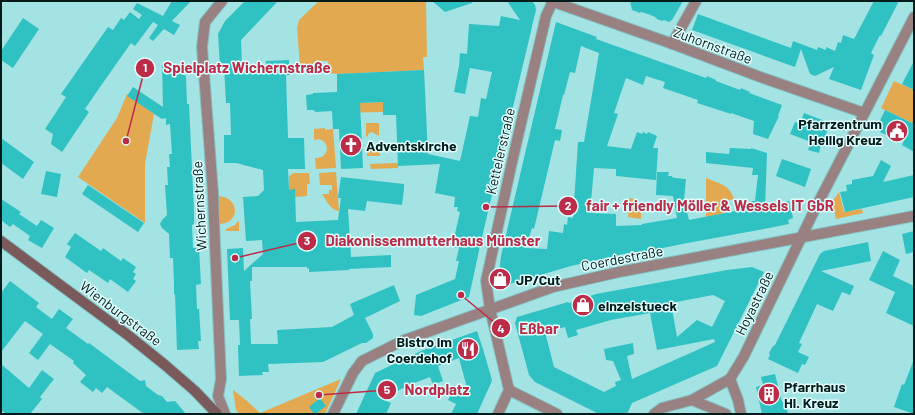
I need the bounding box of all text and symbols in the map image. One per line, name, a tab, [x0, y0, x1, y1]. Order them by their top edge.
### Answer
street label: Zuhornstraße	[671, 23, 755, 67]
callout: Spielplatz Wichernstraße	[135, 54, 339, 81]
text: Spielplatz Wichernstraße	[163, 58, 331, 76]
text: 1	[143, 60, 147, 74]
street label: Kettelerstraße	[482, 106, 518, 196]
place label: Pfarrzentrum Heilig Kreuz	[798, 115, 883, 148]
public building icon: Pfarrzentrum Heilig Kreuz	[884, 118, 910, 144]
church icon: Adventskirche	[338, 132, 364, 158]
place label: Adventskirche	[366, 137, 457, 154]
street label: Wichernstraße	[188, 161, 210, 251]
callout: fair + friendly Möller & Wessels IT GbR	[558, 192, 842, 219]
text: fair + friendly Möller & Wessels IT GbR	[586, 196, 834, 214]
text: 2	[565, 198, 572, 212]
callout: Diakonissenmutterhaus Münster	[297, 228, 548, 255]
text: Diakonissenmutterhaus Münster	[326, 231, 541, 249]
text: 3	[304, 233, 310, 247]
street label: Coerdestraße	[580, 242, 664, 274]
shop icon: JP/Cut	[487, 266, 513, 292]
street label: Hoyastraße	[731, 268, 777, 338]
place label: JP/Cut	[516, 271, 560, 288]
street label: Wienburgstraße	[77, 277, 165, 349]
shop icon: einzelstueck	[570, 292, 596, 318]
place label: einzelstueck	[598, 297, 677, 314]
callout: Eßbar	[491, 315, 567, 342]
text: Eßbar	[519, 319, 559, 337]
text: 4	[497, 321, 505, 335]
place label: Bistro im Coerdehof	[387, 333, 452, 366]
restaurant icon: Bistro im Coerdehof	[455, 336, 481, 362]
callout: Nordplatz	[377, 376, 477, 403]
place label: Pfarrhaus Hl. Kreuz	[784, 378, 846, 411]
text: Nordplatz	[405, 380, 470, 398]
building icon: Pfarrhaus Hl. Kreuz	[756, 381, 782, 407]
text: 5	[384, 382, 391, 396]

